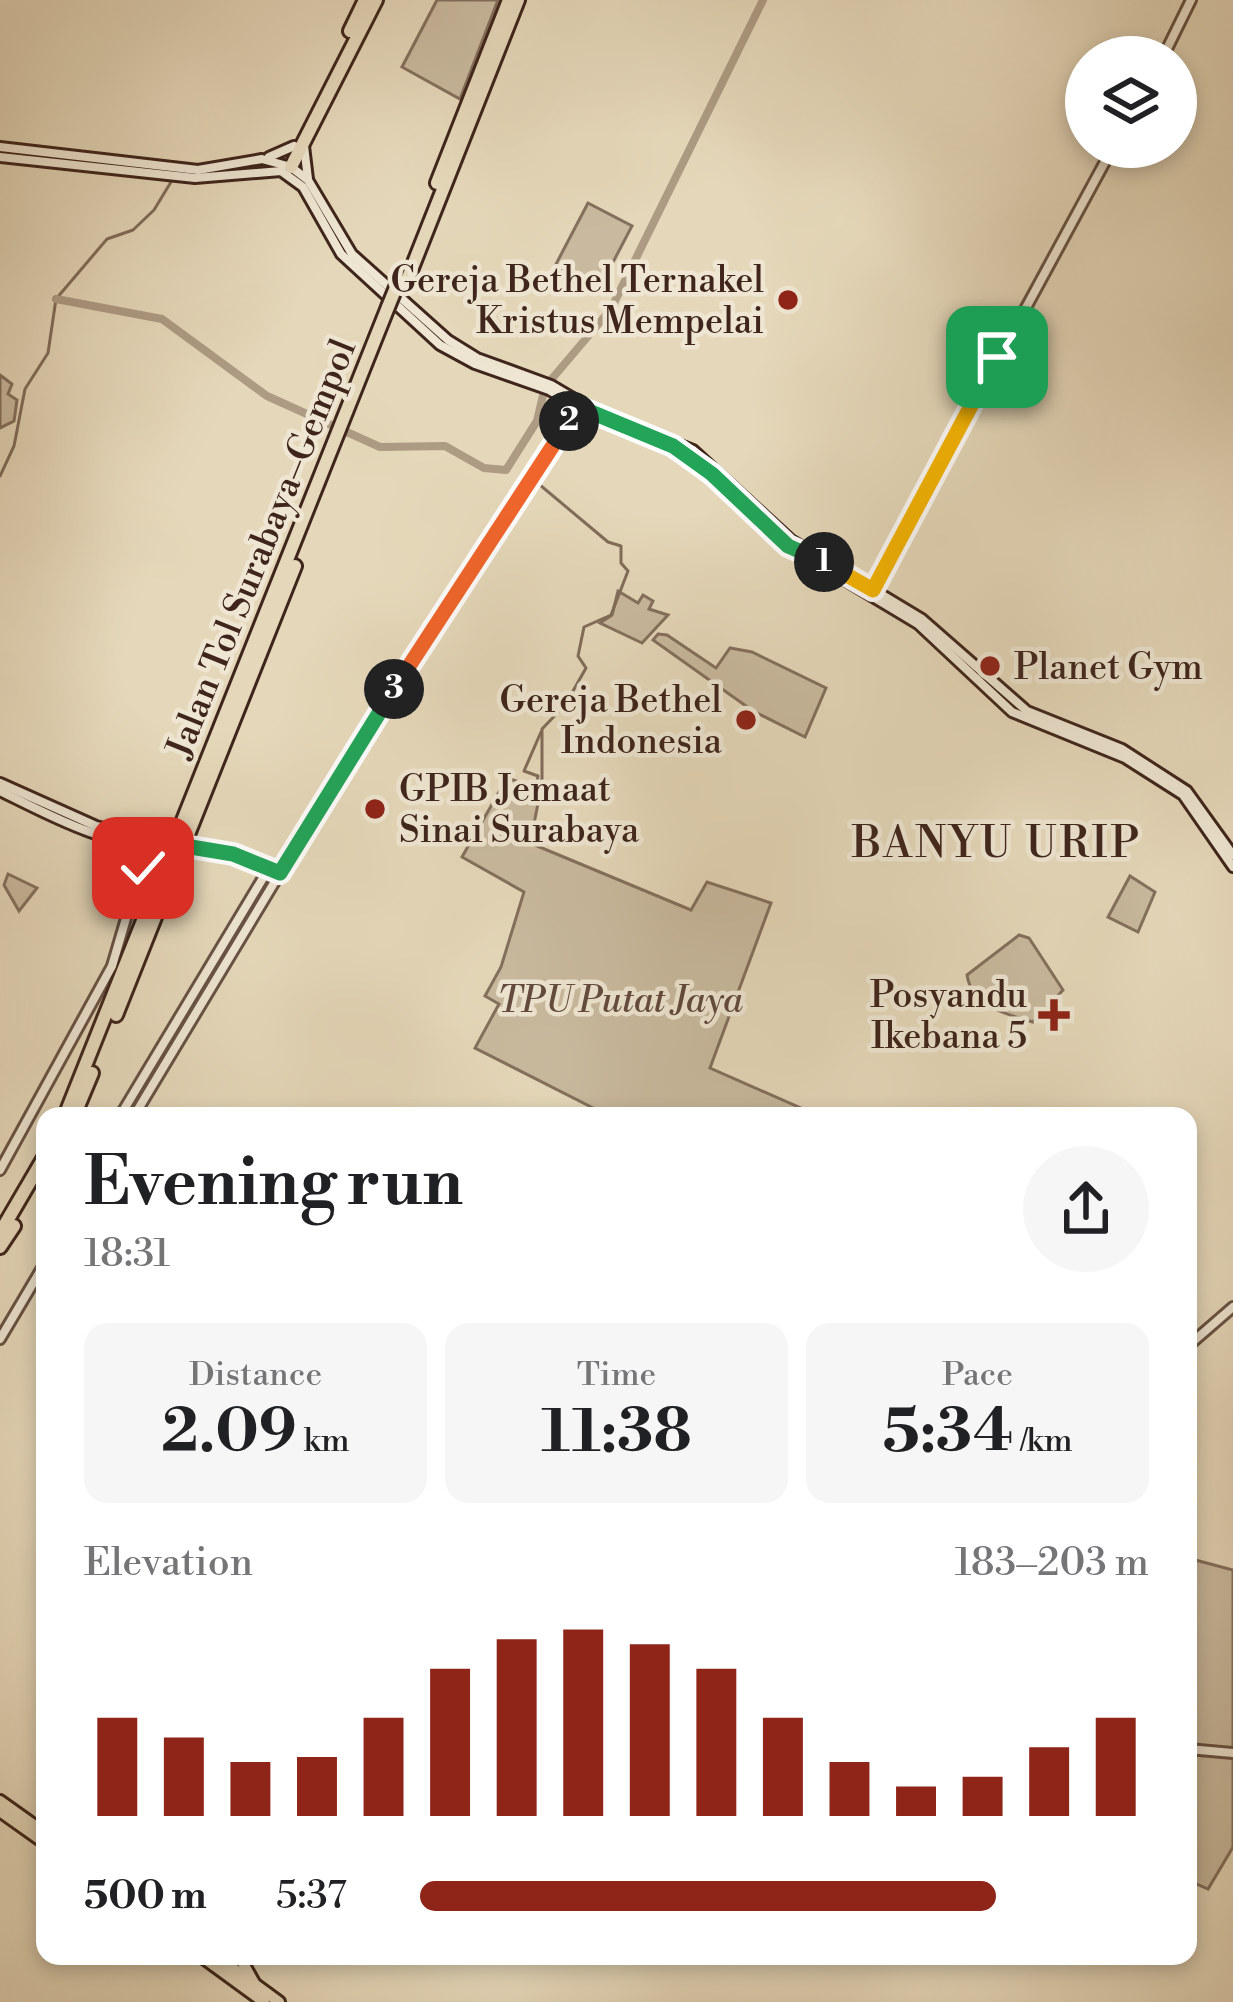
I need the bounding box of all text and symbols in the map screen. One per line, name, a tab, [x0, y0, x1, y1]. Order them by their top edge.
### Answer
map controls	[1065, 36, 1197, 168]
button: layers	[1065, 36, 1197, 168]
place label: Gereja Bethel Ternakel Kristus Mempelai	[391, 259, 764, 345]
marker: Gereja Bethel Ternakel Kristus Mempelai	[775, 287, 801, 313]
pin	[946, 306, 1048, 408]
icon: arrive	[964, 324, 1030, 390]
street label: Jalan Tol Surabaya–Gempol	[157, 333, 367, 767]
pin: 2	[539, 391, 599, 451]
text: 2	[559, 400, 579, 441]
pin: 1	[794, 532, 854, 592]
text: 1	[816, 541, 832, 582]
place label: Planet Gym	[1014, 646, 1203, 691]
marker: Planet Gym	[977, 653, 1003, 679]
pin: 3	[364, 659, 424, 719]
text: 3	[384, 668, 404, 709]
place label: Gereja Bethel Indonesia	[499, 679, 723, 765]
marker: Gereja Bethel Indonesia	[733, 707, 759, 733]
place label: GPIB Jemaat Sinai Surabaya	[399, 768, 640, 854]
marker: GPIB Jemaat Sinai Surabaya	[362, 796, 388, 822]
pin	[92, 817, 194, 919]
district label: BANYU URIP	[851, 818, 1142, 871]
icon: check	[110, 835, 176, 901]
place label: Posyandu Ikebana 5	[870, 974, 1027, 1060]
park label: TPU Putat Jaya	[497, 979, 744, 1024]
marker: Posyandu Ikebana 5	[1038, 999, 1070, 1031]
text: Evening run	[84, 1143, 463, 1226]
button: share	[1023, 1146, 1149, 1272]
text: 18:31	[84, 1230, 170, 1279]
text: Distance	[189, 1355, 322, 1396]
text: Time	[577, 1355, 656, 1396]
text: Pace	[942, 1355, 1013, 1396]
text: 2.09	[161, 1396, 297, 1471]
text: 11:38	[541, 1396, 692, 1471]
text: 5:34	[882, 1396, 1013, 1471]
text: km	[297, 1421, 350, 1462]
text: /km	[1013, 1421, 1073, 1462]
text: Elevation	[84, 1539, 253, 1588]
text: 183–203 m	[955, 1539, 1149, 1588]
text: 500 m	[84, 1872, 207, 1921]
text: 5:37	[276, 1872, 347, 1921]

